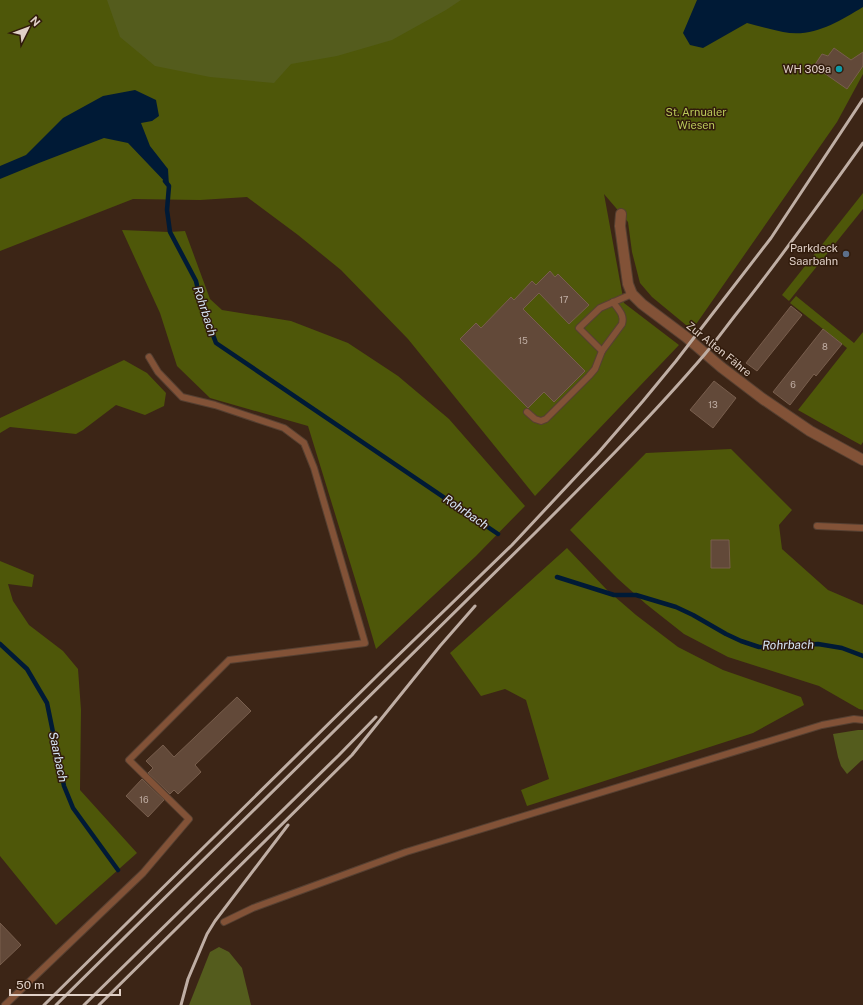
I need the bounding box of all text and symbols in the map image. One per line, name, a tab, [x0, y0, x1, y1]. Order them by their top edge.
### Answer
north arrow	[8, 8, 48, 48]
text: N	[28, 14, 43, 29]
place label: WH 309a	[783, 63, 831, 75]
marker: WH 309a	[834, 64, 844, 74]
park label: St. Arnualer Wiesen	[665, 106, 727, 131]
place label: Parkdeck Saarbahn	[789, 242, 838, 267]
marker: Parkdeck Saarbahn	[841, 249, 851, 259]
water label: Rohrbach	[190, 284, 220, 338]
house number: 17	[559, 294, 569, 305]
street label: Zur Alten Fähre	[684, 319, 754, 379]
house number: 15	[518, 335, 528, 346]
house number: 8	[822, 341, 828, 352]
house number: 6	[790, 379, 796, 390]
house number: 13	[708, 399, 718, 410]
water label: Rohrbach	[441, 492, 492, 532]
water label: Rohrbach	[762, 638, 814, 652]
water label: Saarbach	[46, 730, 70, 784]
house number: 16	[139, 794, 149, 805]
scale bar	[10, 971, 120, 997]
text: 50 m	[16, 978, 44, 992]

